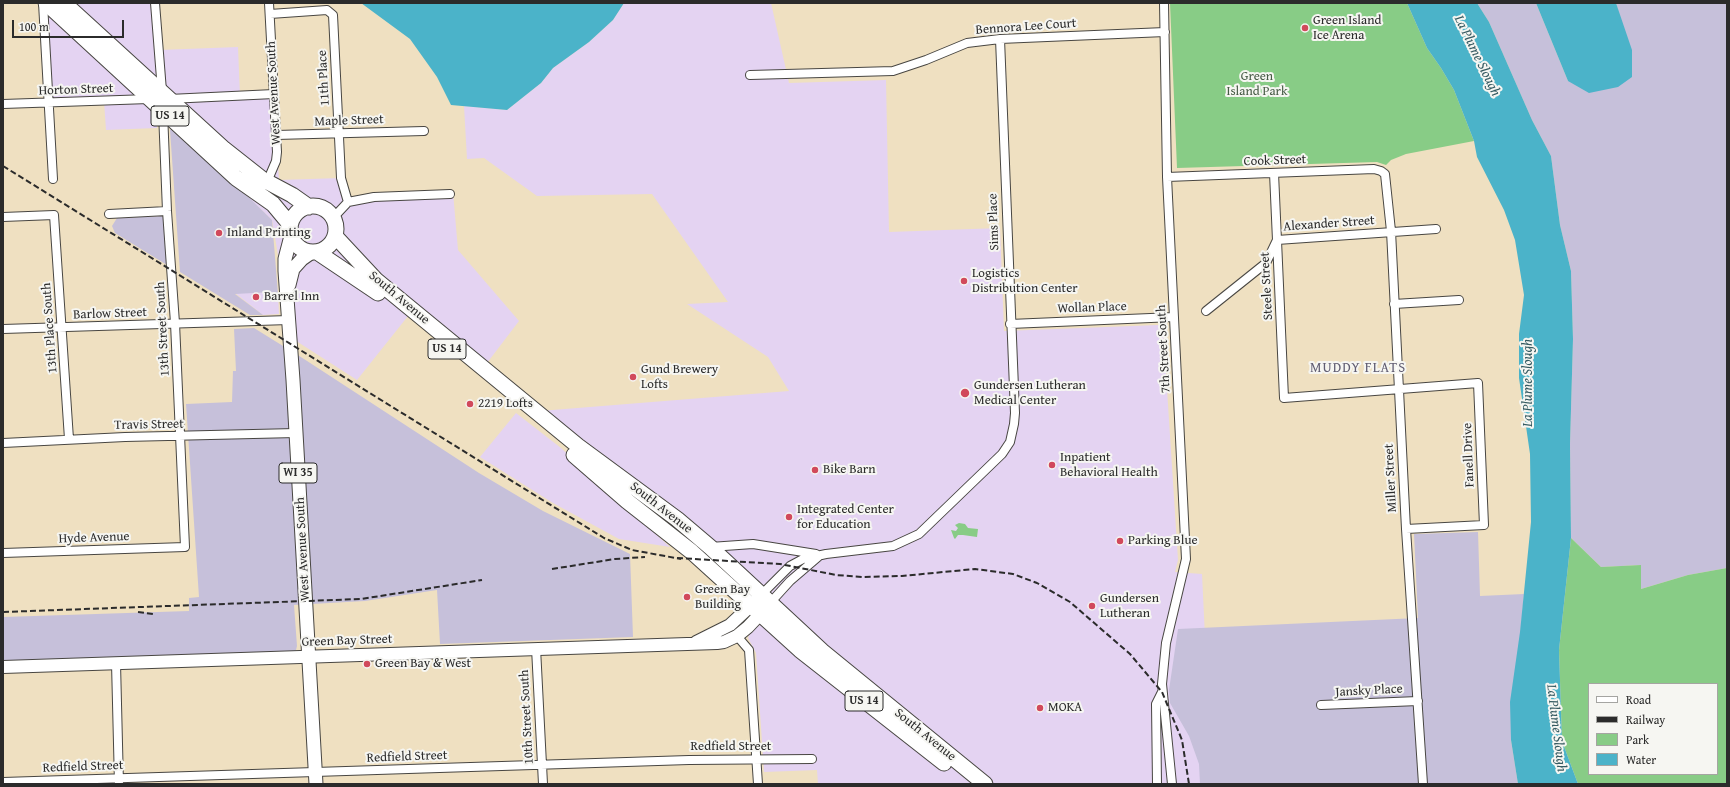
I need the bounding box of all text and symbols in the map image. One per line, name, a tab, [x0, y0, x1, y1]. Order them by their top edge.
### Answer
scale bar	[14, 12, 126, 38]
place label: Green Island Ice Arena	[1313, 13, 1381, 44]
water label: La Plume Slough	[1450, 13, 1504, 99]
street label: Bennora Lee Court	[975, 16, 1077, 38]
text: 100 m	[19, 18, 49, 35]
marker: Green Island Ice Arena	[1300, 23, 1310, 33]
street label: West Avenue South	[263, 41, 285, 145]
street label: 11th Place	[315, 50, 333, 106]
park label: Green Island Park	[1226, 69, 1288, 100]
street label: Horton Street	[38, 81, 114, 99]
road number: US 14	[151, 106, 189, 126]
street label: Maple Street	[314, 112, 384, 130]
street label: Cook Street	[1243, 152, 1307, 170]
street label: Sims Place	[985, 193, 1003, 251]
street label: Alexander Street	[1283, 213, 1375, 235]
place label: Inland Printing	[227, 225, 310, 241]
marker: Inland Printing	[214, 228, 224, 238]
street label: Steele Street	[1257, 251, 1277, 321]
place label: Logistics Distribution Center	[972, 266, 1078, 297]
street label: South Avenue	[365, 268, 433, 328]
marker: Logistics Distribution Center	[959, 276, 969, 286]
street label: 13th Street South	[153, 281, 173, 377]
street label: 13th Place South	[39, 282, 61, 374]
place label: Barrel Inn	[264, 289, 319, 305]
marker: Barrel Inn	[251, 292, 261, 302]
street label: Wollan Place	[1057, 299, 1127, 317]
street label: 7th Street South	[1154, 304, 1174, 394]
street label: Barlow Street	[73, 305, 147, 323]
road number: US 14	[428, 339, 466, 359]
water label: La Plume Slough	[1520, 339, 1536, 427]
district label: MUDDY FLATS	[1310, 360, 1406, 376]
place label: Gund Brewery Lofts	[641, 362, 718, 393]
marker: Gund Brewery Lofts	[628, 372, 638, 382]
place label: Gundersen Lutheran Medical Center	[974, 378, 1086, 409]
marker: Gundersen Lutheran Medical Center	[959, 387, 971, 399]
place label: 2219 Lofts	[478, 396, 533, 412]
marker: 2219 Lofts	[465, 399, 475, 409]
street label: Travis Street	[114, 417, 184, 433]
street label: Fanell Drive	[1460, 422, 1478, 488]
street label: Miller Street	[1381, 443, 1401, 513]
place label: Inpatient Behavioral Health	[1060, 450, 1158, 481]
marker: Inpatient Behavioral Health	[1047, 460, 1057, 470]
place label: Bike Barn	[823, 462, 875, 478]
road number: WI 35	[279, 463, 317, 483]
marker: Bike Barn	[810, 465, 820, 475]
street label: South Avenue	[627, 479, 695, 537]
street label: West Avenue South	[292, 497, 314, 601]
place label: Integrated Center for Education	[797, 502, 894, 533]
marker: Integrated Center for Education	[784, 512, 794, 522]
street label: Hyde Avenue	[58, 529, 130, 547]
place label: Parking Blue	[1128, 533, 1198, 549]
marker: Parking Blue	[1115, 536, 1125, 546]
place label: Green Bay Building	[695, 582, 750, 613]
place label: Gundersen Lutheran	[1100, 591, 1159, 622]
marker: Green Bay Building	[682, 592, 692, 602]
marker: Gundersen Lutheran	[1087, 601, 1097, 611]
street label: Green Bay Street	[301, 632, 393, 650]
place label: Green Bay & West	[375, 656, 471, 672]
marker: Green Bay & West	[362, 659, 372, 669]
street label: 10th Street South	[517, 669, 537, 765]
street label: Jansky Place	[1335, 681, 1403, 701]
water label: La Plume Slough	[1542, 683, 1570, 773]
legend	[1588, 683, 1718, 775]
road number: US 14	[845, 691, 883, 711]
text: Road	[1626, 691, 1651, 708]
place label: MOKA	[1048, 700, 1082, 716]
marker: MOKA	[1035, 703, 1045, 713]
street label: South Avenue	[891, 705, 959, 765]
text: Railway	[1626, 711, 1665, 728]
text: Park	[1626, 731, 1649, 748]
street label: Redfield Street	[691, 739, 771, 755]
street label: Redfield Street	[366, 748, 448, 766]
text: Water	[1626, 751, 1656, 768]
street label: Redfield Street	[42, 758, 124, 776]

